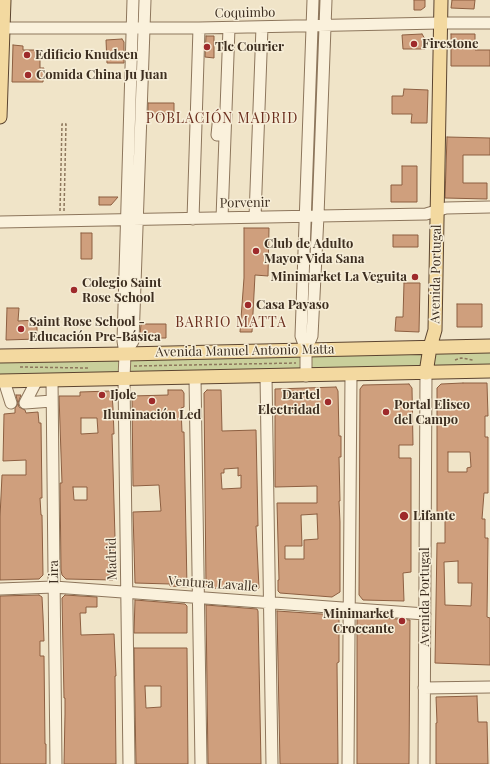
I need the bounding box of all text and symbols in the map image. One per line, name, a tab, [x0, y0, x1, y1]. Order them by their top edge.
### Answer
street label: Coquimbo	[215, 5, 275, 21]
place label: Firestone	[422, 36, 479, 52]
place label: Tlc Courier	[215, 39, 284, 55]
marker: Firestone	[409, 39, 419, 49]
marker: Tlc Courier	[202, 42, 212, 52]
place label: Edificio Knudsen	[35, 47, 138, 63]
marker: Edificio Knudsen	[22, 50, 32, 60]
place label: Comida China Ju Juan	[36, 67, 167, 83]
marker: Comida China Ju Juan	[23, 70, 33, 80]
district label: POBLACIÓN MADRID	[146, 111, 298, 127]
street label: Porvenir	[220, 195, 270, 211]
street label: Avenida Portugal	[427, 224, 445, 324]
place label: Club de Adulto Mayor Vida Sana	[264, 236, 365, 267]
marker: Club de Adulto Mayor Vida Sana	[251, 246, 261, 256]
place label: Minimarket La Veguita	[271, 269, 407, 285]
marker: Minimarket La Veguita	[410, 272, 420, 282]
place label: Colegio Saint Rose School	[82, 275, 161, 306]
marker: Colegio Saint Rose School	[69, 285, 79, 295]
place label: Casa Payaso	[256, 297, 329, 313]
marker: Casa Payaso	[243, 300, 253, 310]
place label: Saint Rose School - Educación Pre-Básica	[29, 314, 161, 345]
district label: BARRIO MATTA	[175, 315, 287, 331]
marker: Saint Rose School - Educación Pre-Básica	[16, 324, 26, 334]
street label: Avenida Manuel Antonio Matta	[155, 342, 335, 360]
place label: Ijole	[110, 387, 136, 403]
place label: Dartel Electridad	[258, 387, 320, 418]
marker: Ijole	[97, 390, 107, 400]
marker: Iluminación Led	[147, 396, 157, 406]
marker: Dartel Electridad	[323, 397, 333, 407]
place label: Portal Eliseo del Campo	[394, 397, 470, 428]
place label: Iluminación Led	[103, 407, 201, 423]
marker: Portal Eliseo del Campo	[381, 407, 391, 417]
place label: Lifante	[413, 508, 455, 524]
marker: Lifante	[398, 510, 410, 522]
street label: Madrid	[104, 538, 120, 580]
street label: Avenida Portugal	[417, 547, 433, 647]
street label: Lira	[46, 560, 62, 584]
street label: Ventura Lavalle	[168, 573, 258, 595]
place label: Minimarket Croccante	[323, 606, 394, 637]
marker: Minimarket Croccante	[397, 616, 407, 626]

